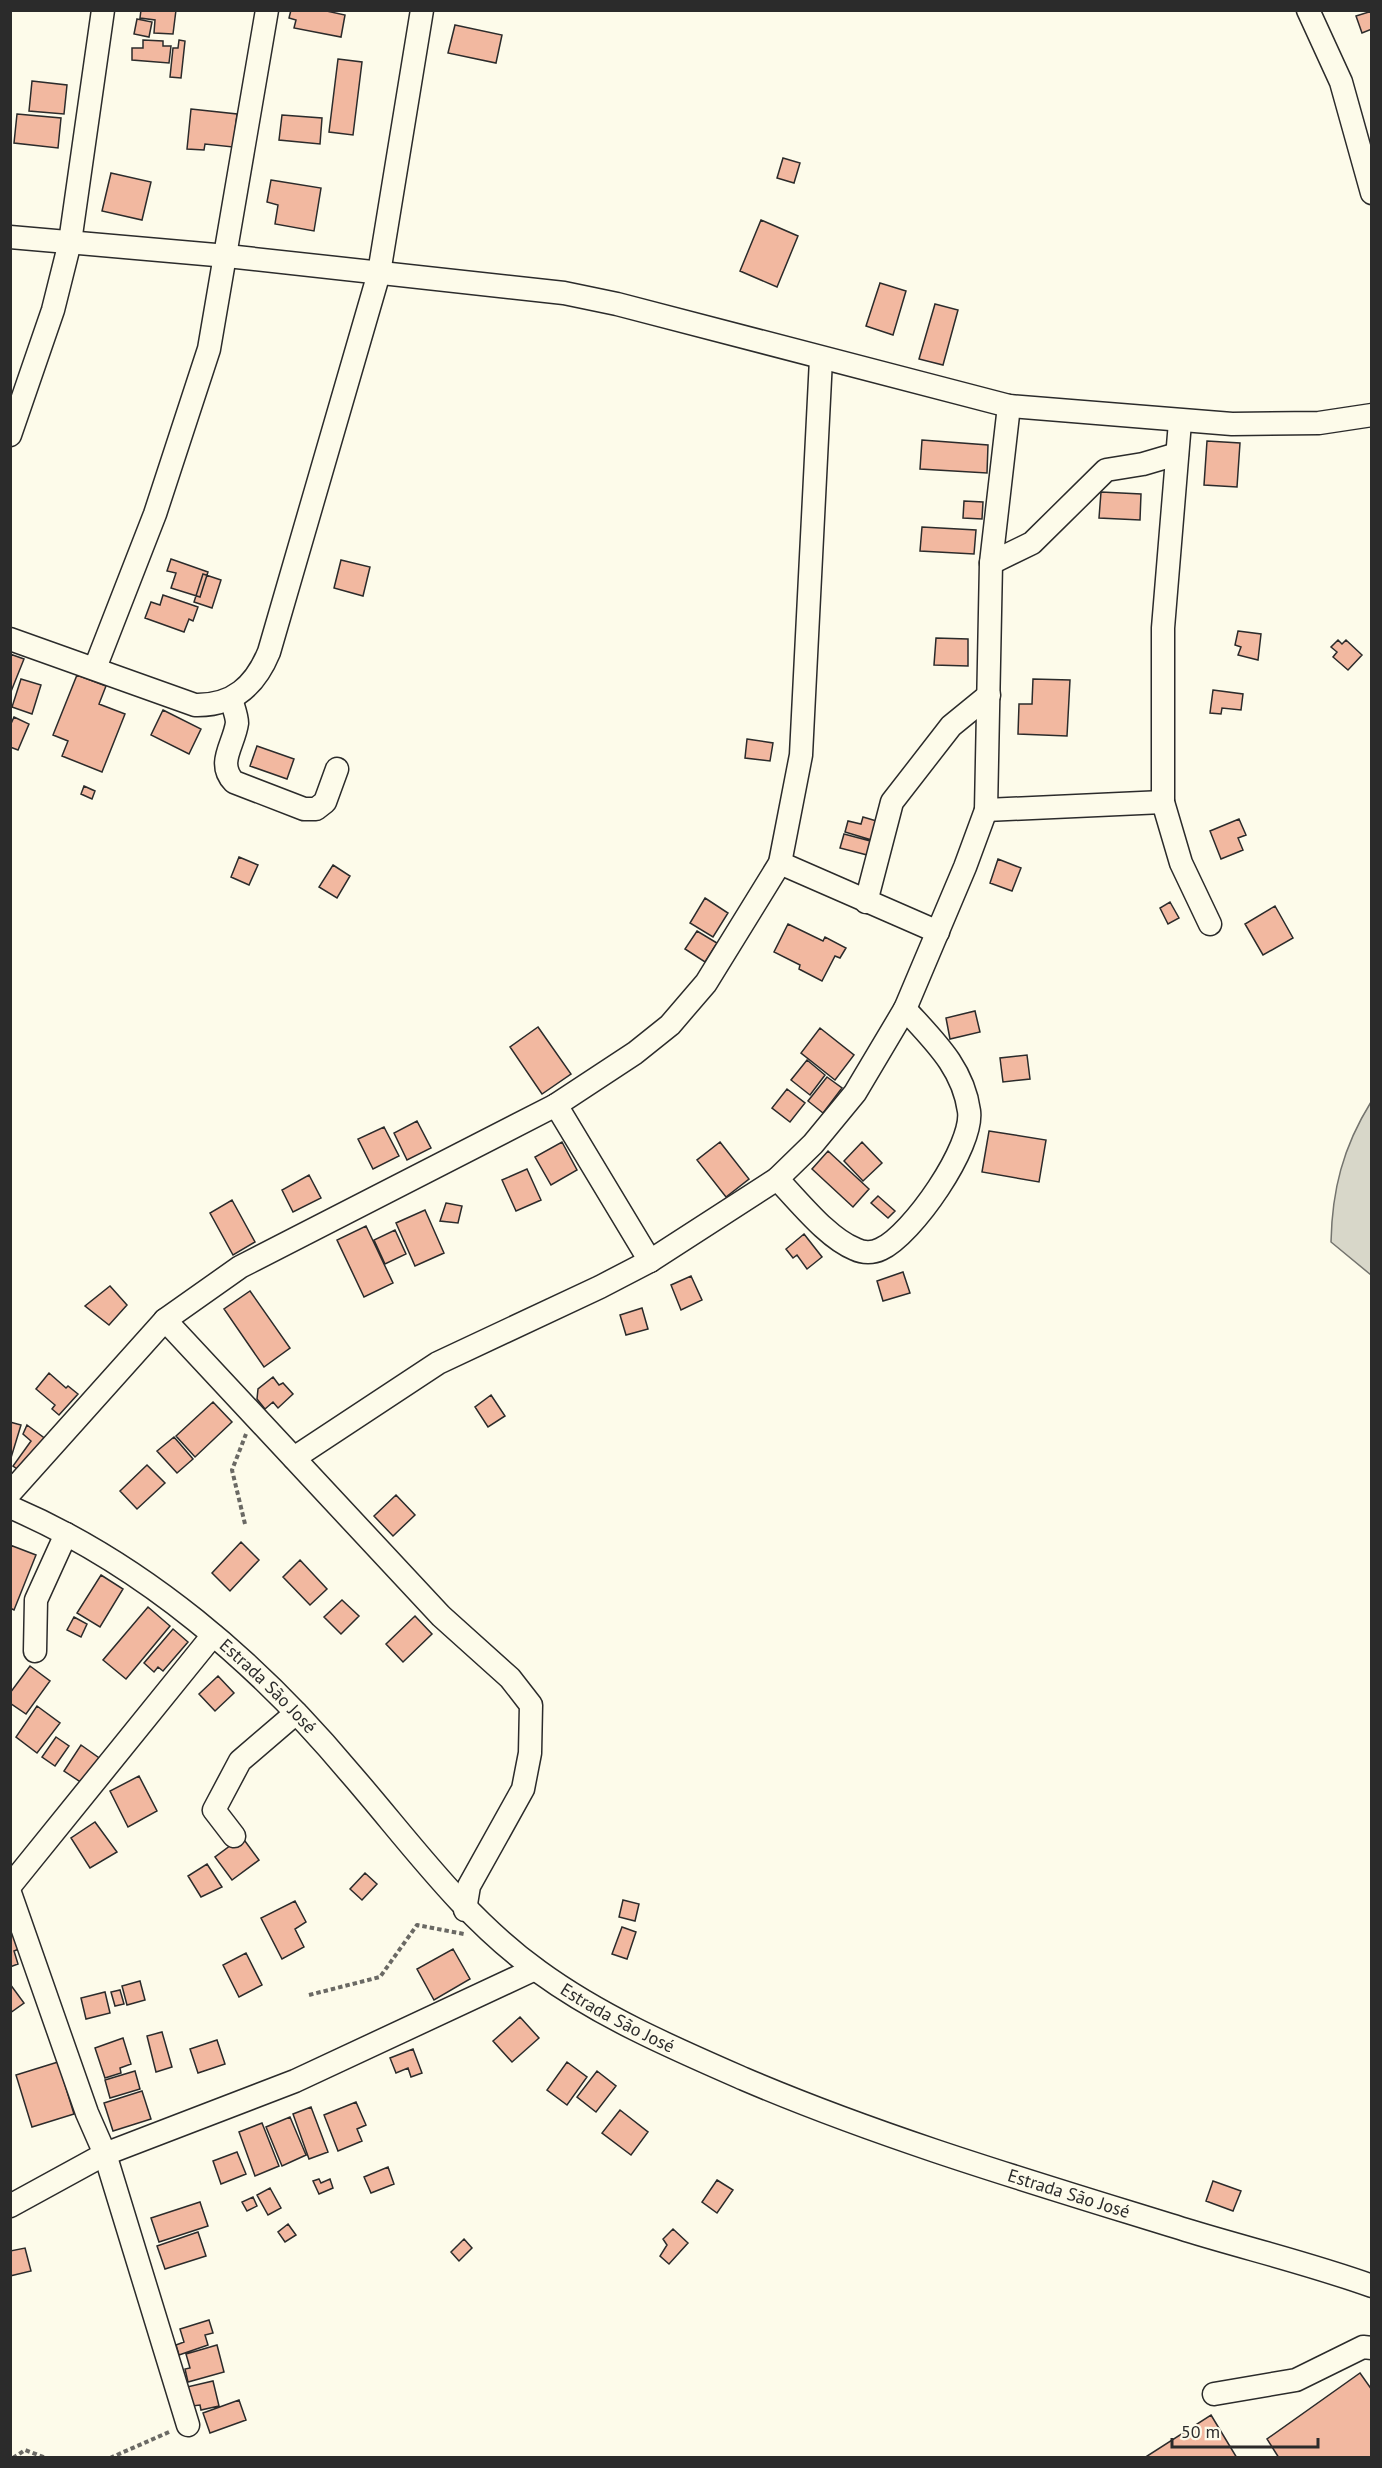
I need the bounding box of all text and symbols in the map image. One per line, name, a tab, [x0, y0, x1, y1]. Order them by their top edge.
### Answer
street label: Estrada São José	[215, 1633, 322, 1738]
street label: Estrada São José	[556, 1978, 679, 2058]
street label: Estrada São José	[1005, 2163, 1133, 2223]
scale bar	[1172, 2411, 1318, 2449]
text: 50 m	[1181, 2420, 1220, 2443]

